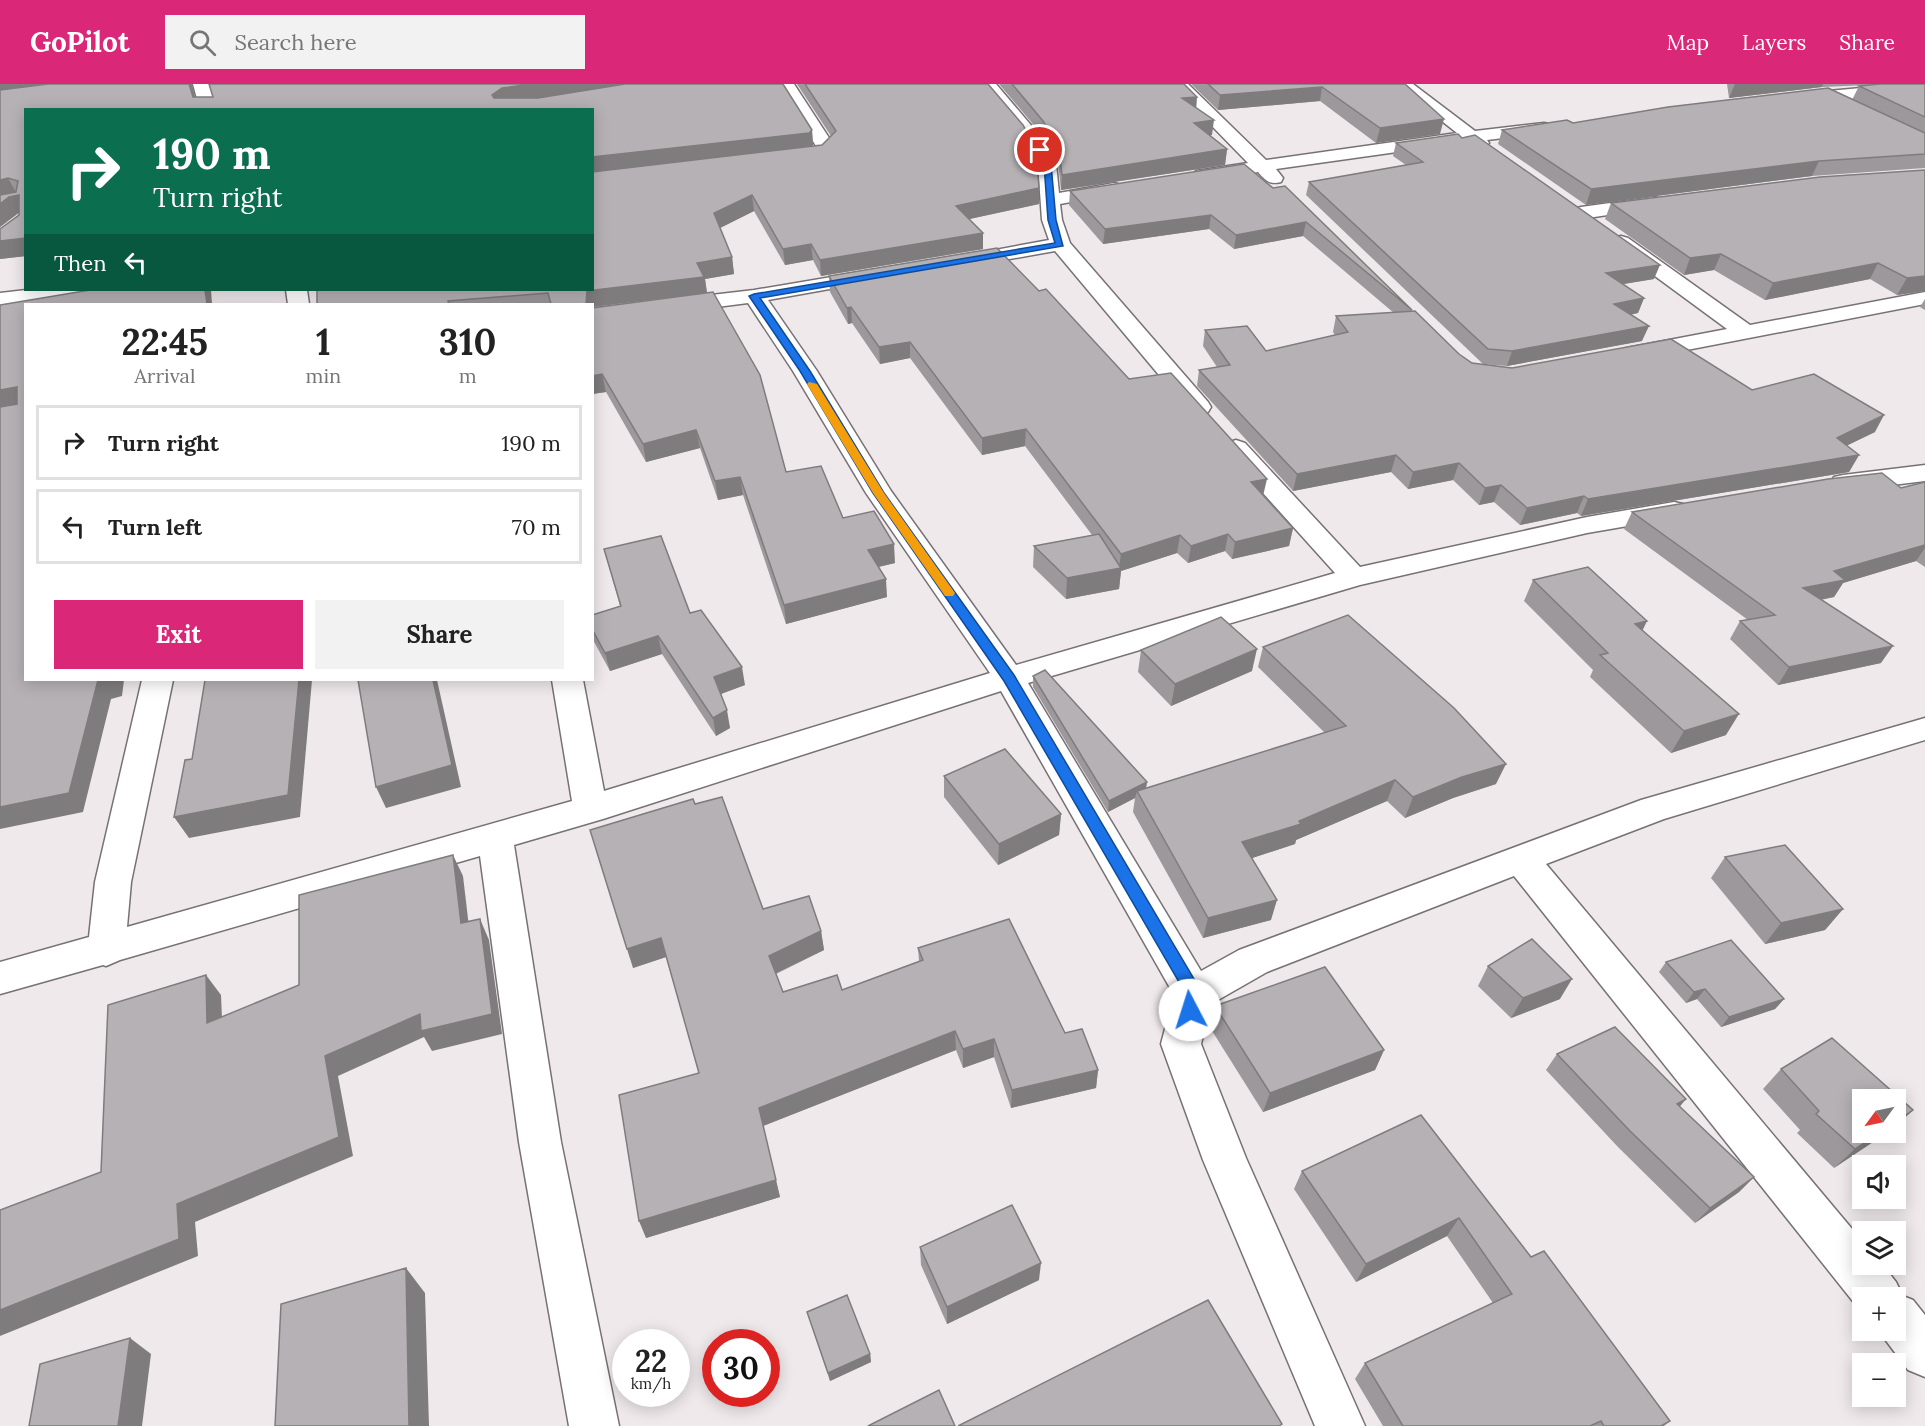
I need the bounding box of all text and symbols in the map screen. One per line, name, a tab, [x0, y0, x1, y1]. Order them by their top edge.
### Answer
search box	[165, 15, 585, 69]
text: GoPilot	[30, 24, 129, 60]
icon: search	[186, 26, 219, 59]
text: Search here	[234, 28, 357, 56]
text: Map	[1666, 29, 1709, 56]
text: Layers	[1742, 29, 1806, 56]
text: Share	[1839, 29, 1895, 56]
pin	[1014, 124, 1065, 175]
text: 190 m	[153, 127, 271, 181]
icon: right	[54, 132, 132, 210]
icon: arrive	[1023, 133, 1056, 166]
text: Turn right	[153, 180, 282, 214]
icon: left	[119, 246, 152, 279]
text: Then	[54, 249, 107, 277]
text: 22:45	[122, 319, 208, 365]
text: 1	[316, 319, 331, 365]
text: 310	[439, 319, 496, 365]
text: Arrival	[134, 363, 195, 388]
text: min	[306, 363, 341, 388]
text: m	[459, 363, 477, 388]
icon: right	[57, 426, 90, 459]
text: Turn right	[108, 429, 219, 457]
text: 190 m	[501, 429, 561, 457]
icon: left	[57, 510, 90, 543]
text: Turn left	[108, 513, 202, 541]
text: 70 m	[512, 513, 561, 541]
button: Exit	[54, 600, 303, 669]
button: Share	[315, 600, 564, 669]
position arrow	[1158, 978, 1222, 1042]
north arrow	[1852, 1089, 1906, 1143]
map controls	[1852, 1089, 1906, 1407]
button: sound	[1852, 1155, 1906, 1209]
button: layers	[1852, 1221, 1906, 1275]
button: +	[1852, 1287, 1906, 1341]
speed limit sign: 30	[702, 1329, 780, 1407]
text: 22	[635, 1342, 667, 1380]
button: −	[1852, 1353, 1906, 1407]
text: km/h	[631, 1374, 671, 1393]

